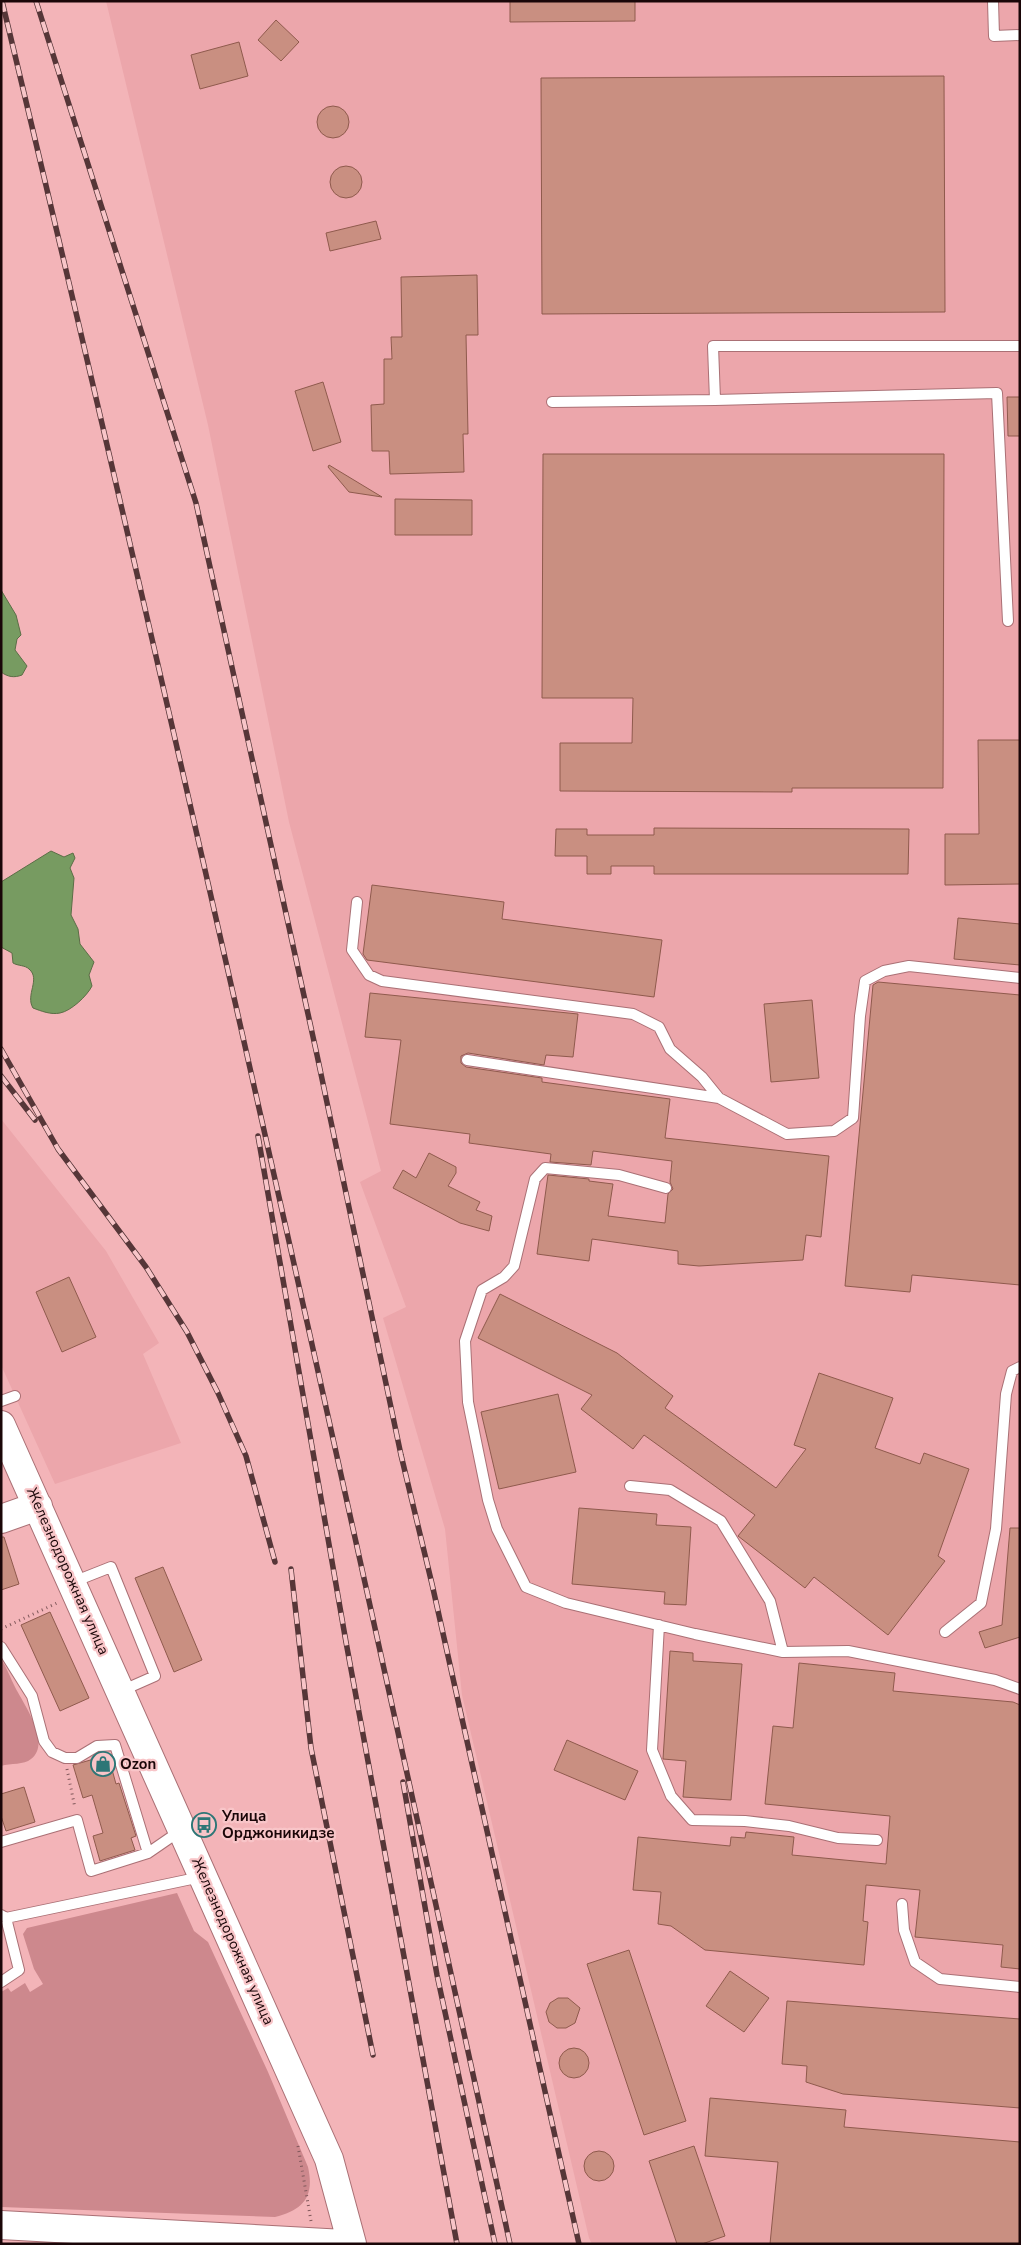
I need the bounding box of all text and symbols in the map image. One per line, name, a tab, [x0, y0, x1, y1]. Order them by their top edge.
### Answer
street label: Железнодорожная улица	[22, 1484, 114, 1658]
shop icon: Ozon	[90, 1751, 116, 1777]
place label: Ozon	[120, 1754, 156, 1774]
place label: Улица Орджоникидзе	[221, 1806, 335, 1843]
bus stop icon: Улица Орджоникидзе	[191, 1812, 217, 1838]
street label: Железнодорожная улица	[187, 1854, 279, 2028]

